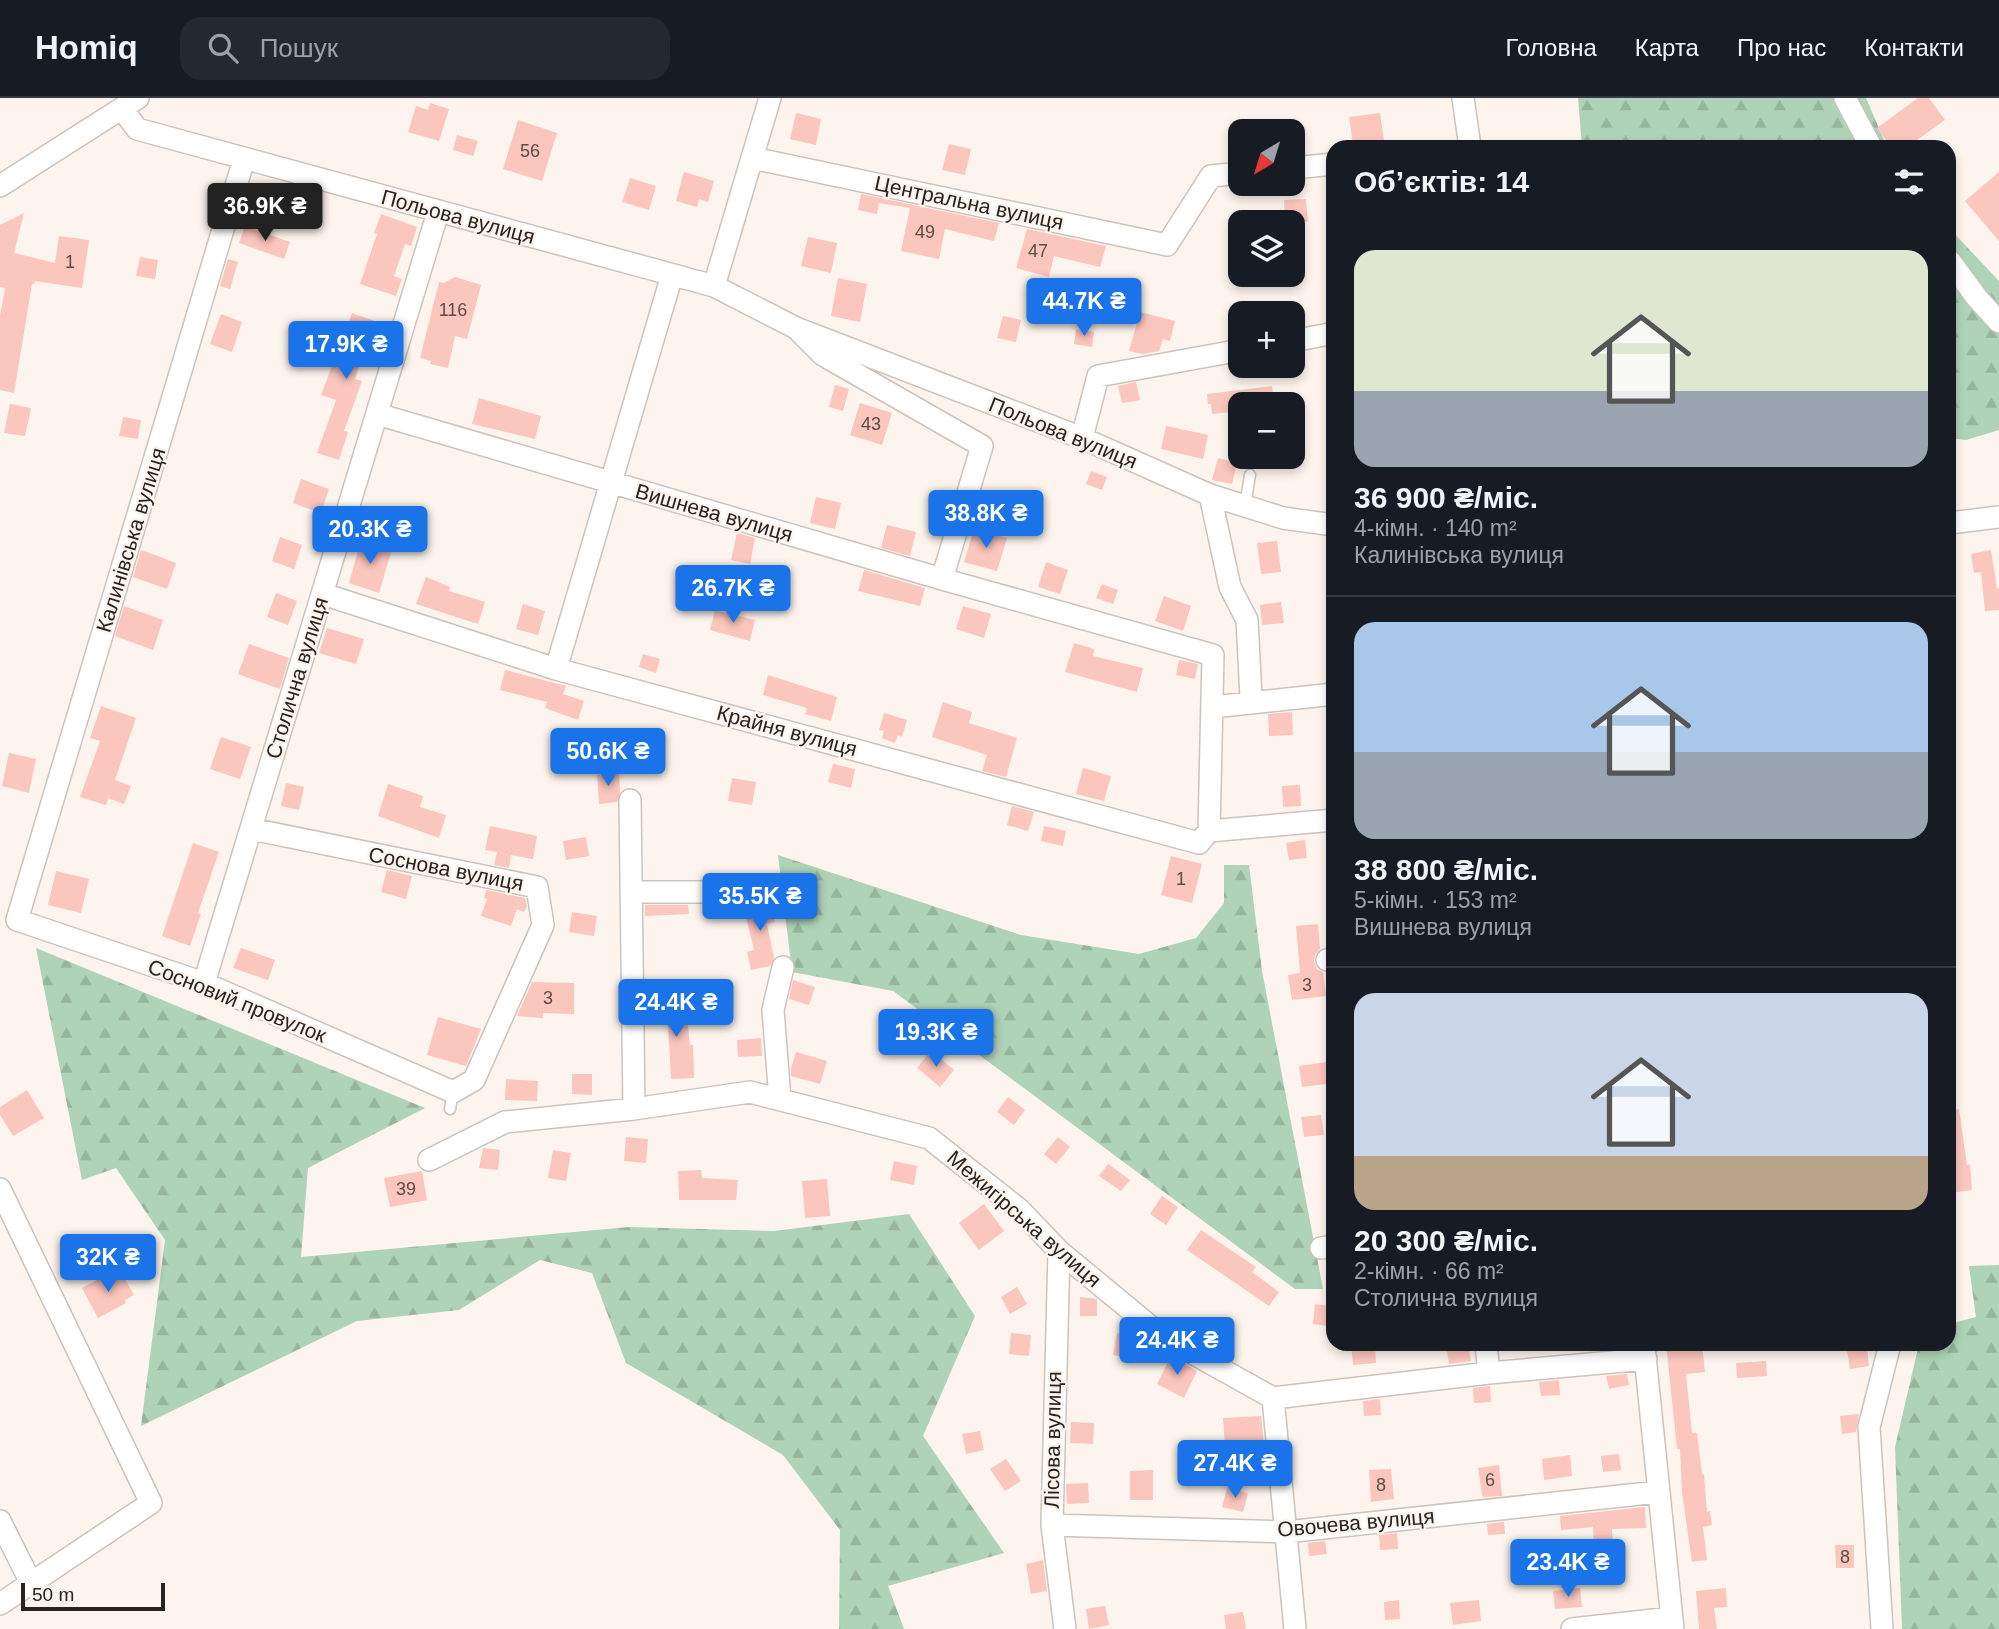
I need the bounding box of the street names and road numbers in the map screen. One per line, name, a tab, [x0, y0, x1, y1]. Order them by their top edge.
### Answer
street label: Центральна вулиця	[873, 171, 1066, 234]
street label: Польова вулиця	[379, 185, 537, 248]
street label: Польова вулиця	[986, 392, 1141, 473]
street label: Калинівська вулиця	[91, 445, 170, 635]
street label: Вишнева вулиця	[633, 479, 795, 546]
street label: Столична вулиця	[261, 594, 332, 762]
street label: Крайня вулиця	[714, 701, 860, 760]
street label: Соснова вулиця	[367, 842, 525, 895]
street label: Сосновий провулок	[145, 954, 330, 1047]
street label: Межигірська вулиця	[943, 1146, 1106, 1291]
street label: Лісова вулиця	[1040, 1371, 1065, 1509]
street label: Овочева вулиця	[1276, 1504, 1435, 1541]

